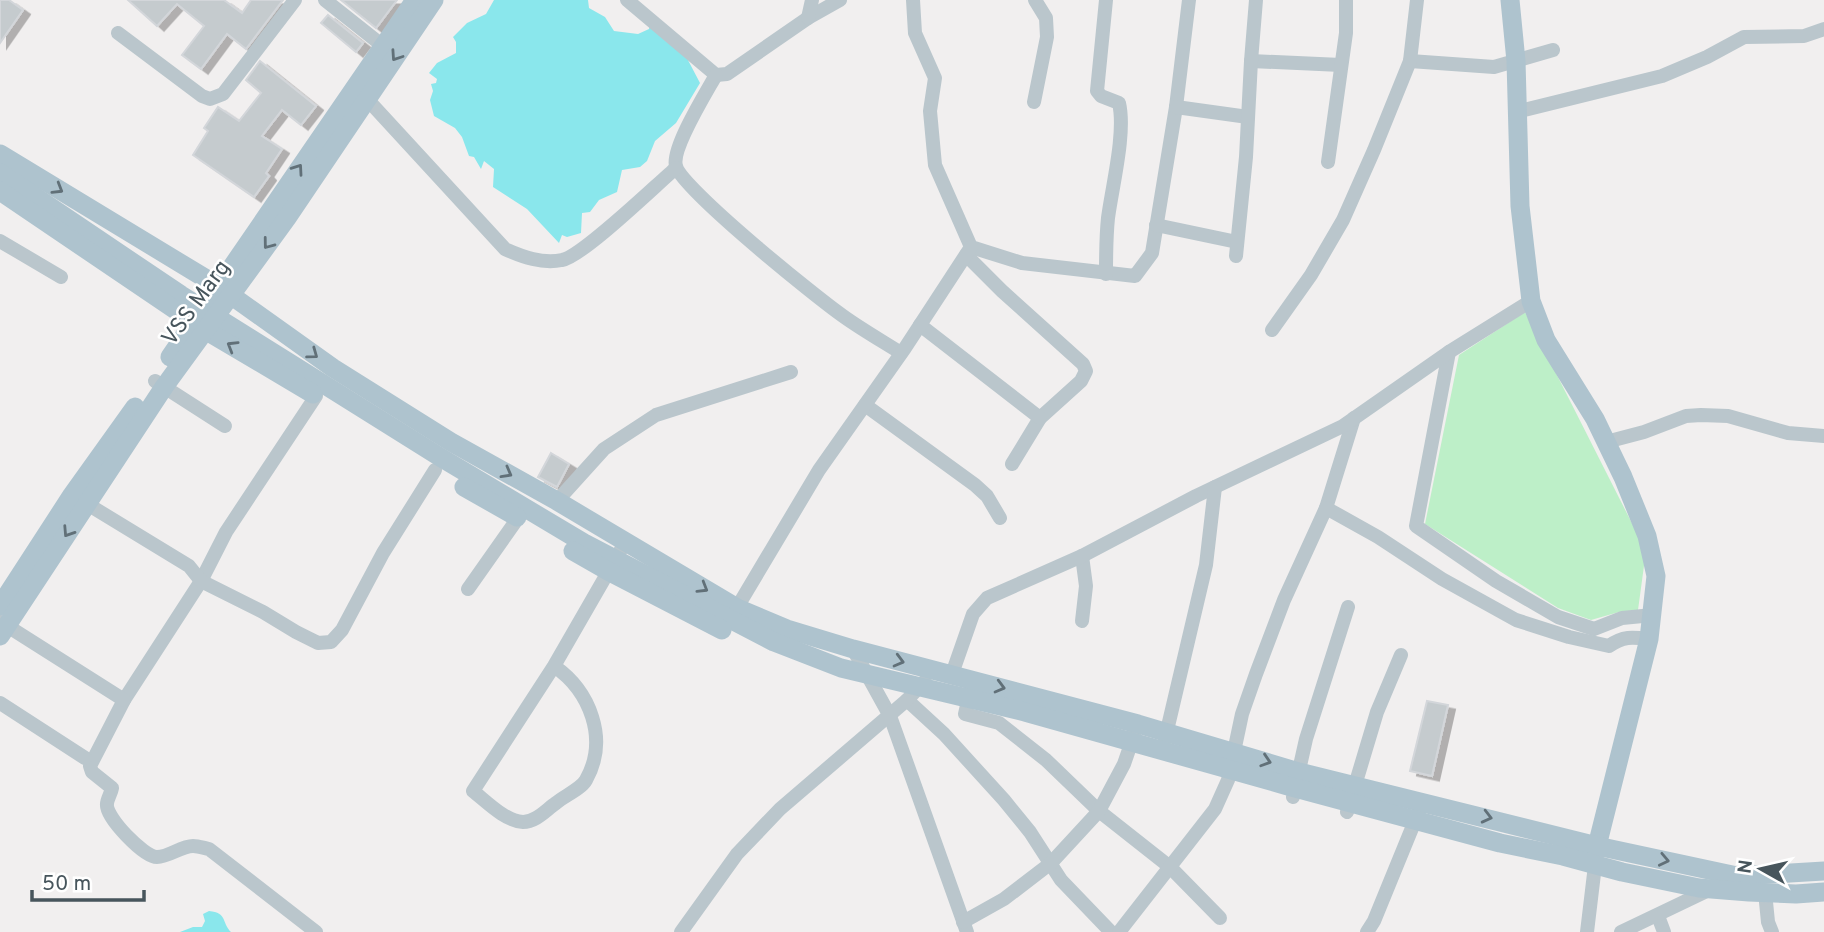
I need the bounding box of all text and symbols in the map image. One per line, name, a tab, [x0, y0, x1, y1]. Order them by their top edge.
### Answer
one-way arrow	[392, 48, 404, 61]
one-way arrow	[290, 164, 302, 177]
one-way arrow	[51, 181, 64, 194]
one-way arrow	[263, 236, 276, 249]
street label: VSS Marg	[156, 255, 238, 352]
one-way arrow	[226, 341, 239, 354]
one-way arrow	[305, 346, 318, 358]
one-way arrow	[500, 465, 512, 478]
one-way arrow	[63, 524, 76, 537]
one-way arrow	[696, 579, 709, 592]
one-way arrow	[893, 653, 905, 667]
one-way arrow	[994, 679, 1006, 694]
one-way arrow	[1260, 753, 1272, 767]
one-way arrow	[1481, 809, 1493, 823]
north arrow	[1726, 834, 1796, 904]
one-way arrow	[1658, 852, 1670, 867]
scale bar	[32, 858, 144, 902]
text: N	[1733, 858, 1759, 875]
text: 50 m	[42, 871, 91, 898]

